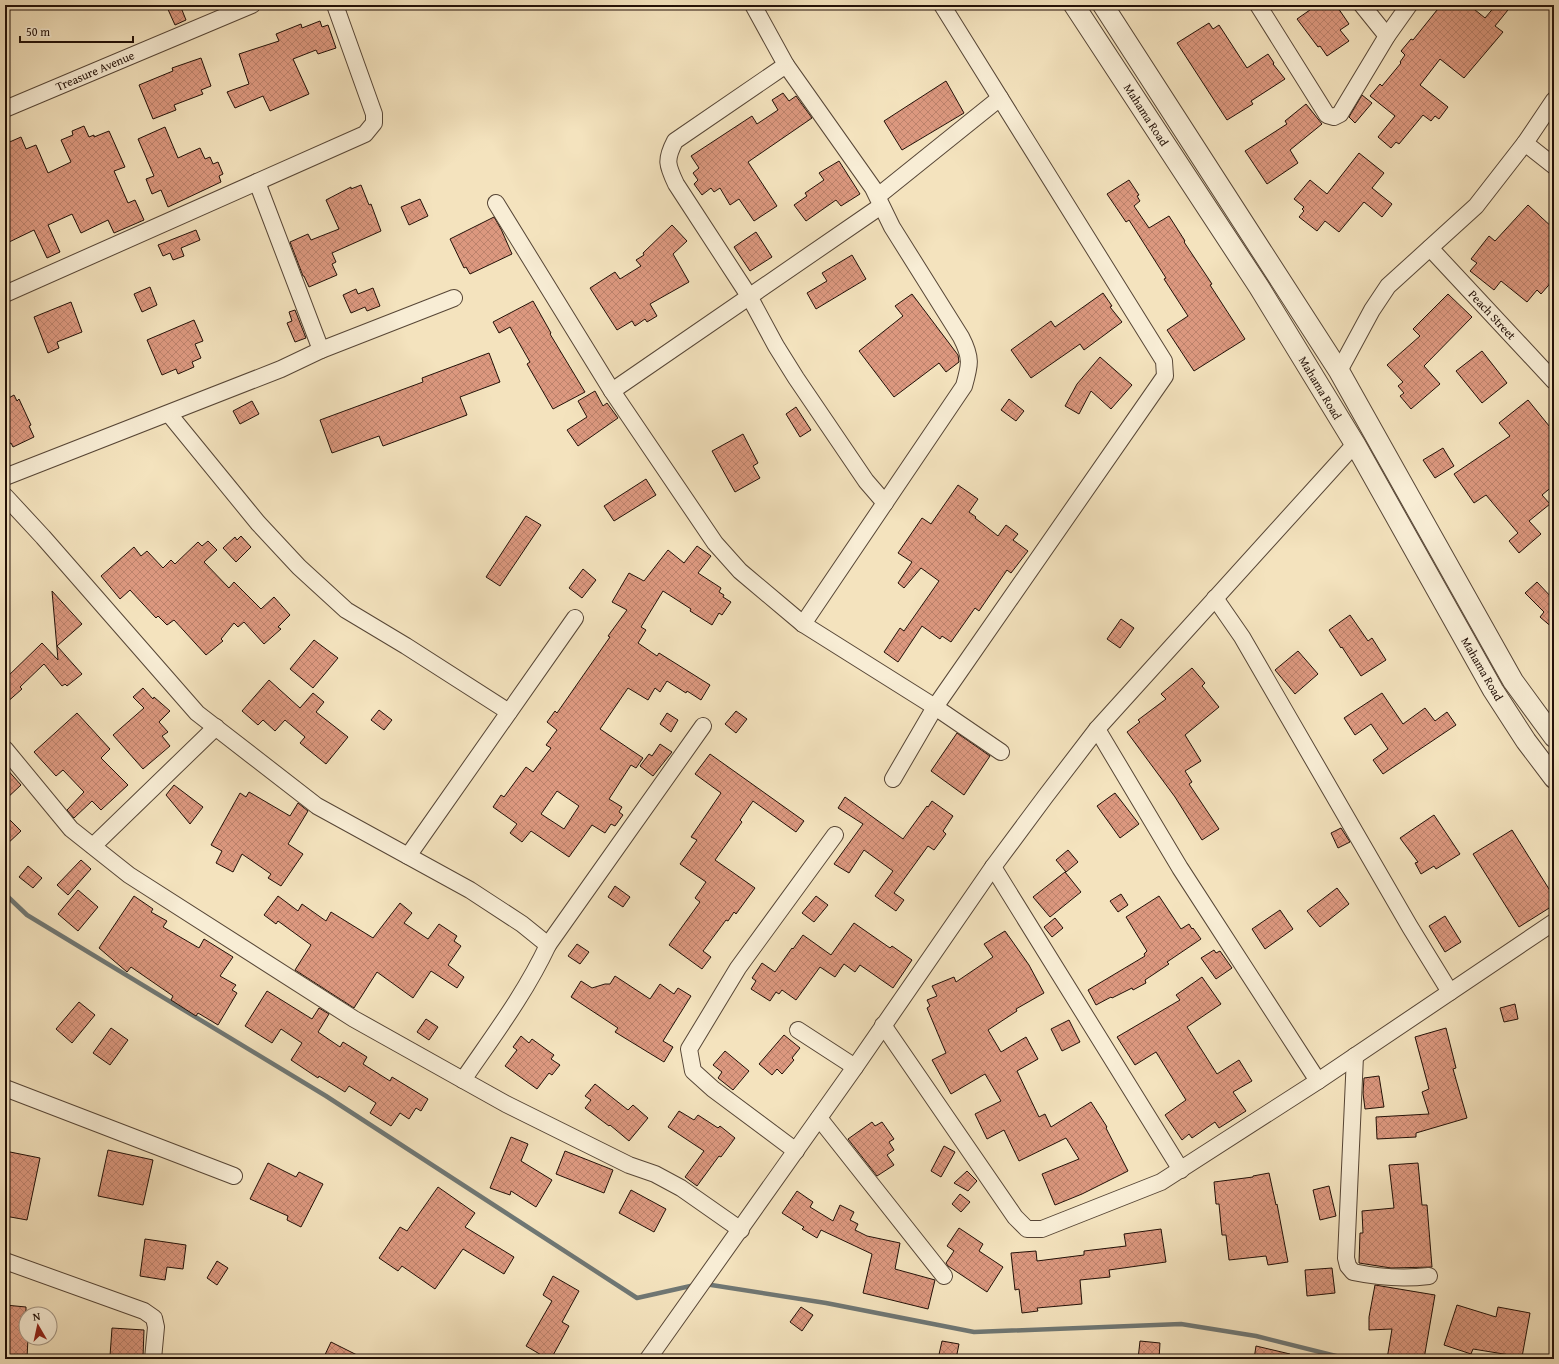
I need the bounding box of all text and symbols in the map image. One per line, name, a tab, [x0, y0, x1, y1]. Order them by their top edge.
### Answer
scale bar	[20, 18, 133, 44]
text: 50 m	[26, 23, 50, 40]
street label: Treasure Avenue	[53, 46, 137, 95]
street label: Mahama Road	[1120, 80, 1173, 150]
street label: Peach Street	[1465, 286, 1520, 344]
street label: Mahama Road	[1295, 353, 1346, 423]
street label: Mahama Road	[1457, 634, 1508, 704]
north arrow	[18, 1306, 58, 1346]
text: N	[32, 1308, 42, 1325]

